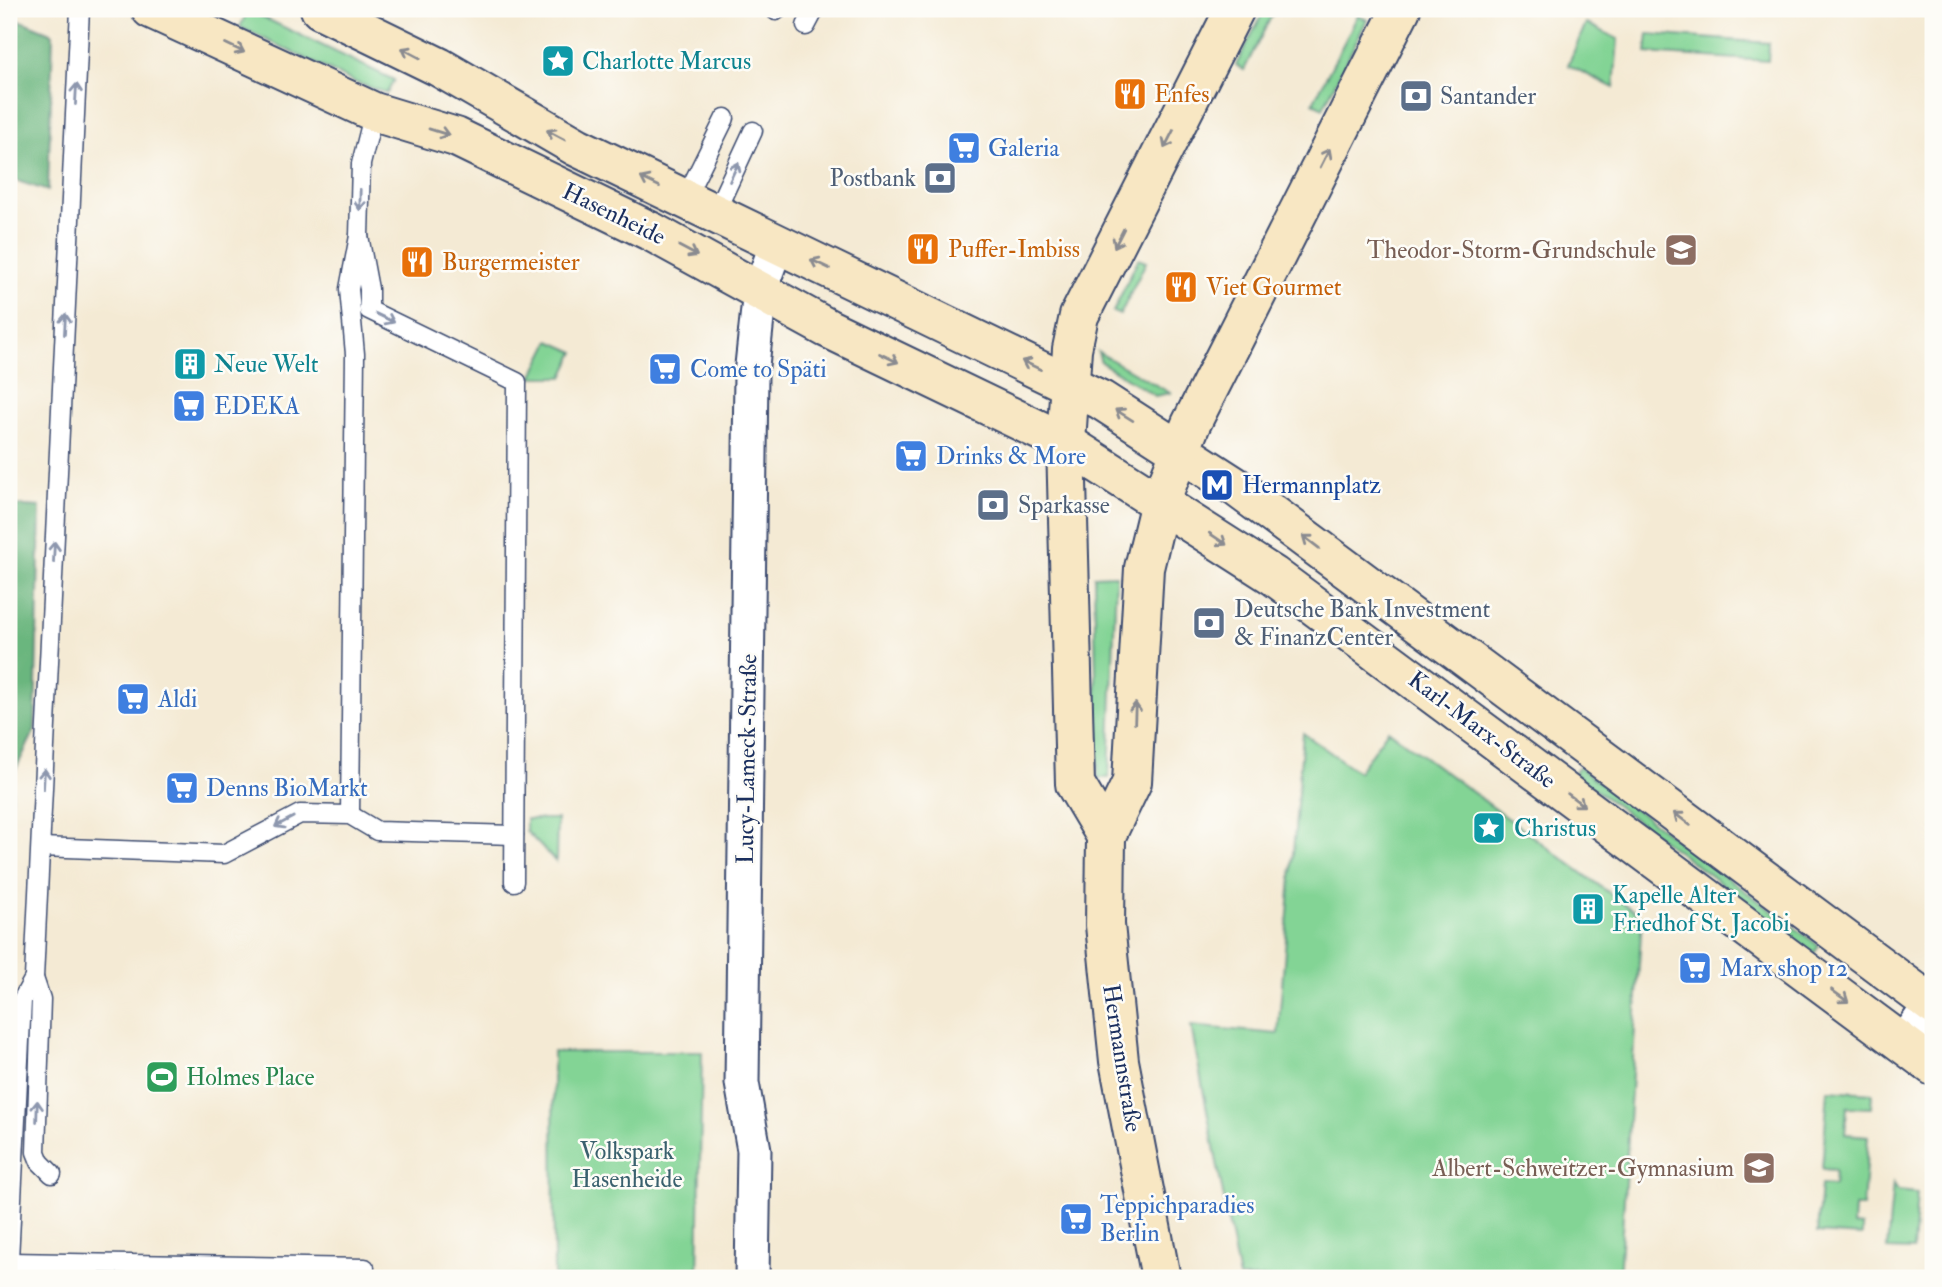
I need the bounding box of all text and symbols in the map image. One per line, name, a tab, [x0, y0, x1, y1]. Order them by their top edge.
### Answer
one-way arrow	[224, 42, 245, 55]
place icon: Charlotte Marcus	[539, 42, 577, 80]
one-way arrow	[401, 45, 422, 59]
place label: Charlotte Marcus	[582, 46, 751, 77]
restaurant icon: Enfes	[1111, 75, 1149, 113]
bank icon: Santander	[1397, 77, 1435, 115]
place label: Enfes	[1154, 79, 1210, 110]
place label: Santander	[1440, 81, 1536, 112]
one-way arrow	[70, 83, 83, 105]
one-way arrow	[428, 126, 450, 139]
one-way arrow	[546, 128, 567, 142]
supermarket icon: Galeria	[945, 129, 983, 167]
one-way arrow	[1161, 129, 1175, 149]
place label: Galeria	[988, 133, 1060, 164]
one-way arrow	[1319, 148, 1333, 169]
bank icon: Postbank	[921, 159, 959, 197]
one-way arrow	[728, 162, 741, 183]
place label: Postbank	[830, 163, 917, 194]
one-way arrow	[640, 174, 661, 188]
street label: Hasenheide	[557, 176, 671, 252]
one-way arrow	[353, 188, 367, 211]
one-way arrow	[1112, 227, 1125, 248]
restaurant icon: Puffer-Imbiss	[904, 230, 942, 268]
school or university icon: Theodor-Storm-Grundschule	[1662, 231, 1700, 269]
place label: Puffer-Imbiss	[948, 234, 1080, 265]
place label: Theodor-Storm-Grundschule	[1367, 235, 1656, 266]
restaurant icon: Burgermeister	[398, 243, 436, 281]
one-way arrow	[677, 245, 698, 258]
place label: Burgermeister	[442, 247, 580, 278]
one-way arrow	[810, 257, 831, 270]
restaurant icon: Viet Gourmet	[1162, 268, 1200, 306]
place label: Viet Gourmet	[1206, 272, 1342, 303]
one-way arrow	[374, 312, 395, 325]
one-way arrow	[58, 313, 71, 336]
building icon: Neue Welt	[171, 345, 209, 383]
place label: Neue Welt	[214, 349, 319, 380]
supermarket icon: Come to Späti	[646, 350, 684, 388]
one-way arrow	[878, 351, 899, 365]
place label: Come to Späti	[690, 354, 827, 385]
one-way arrow	[1021, 357, 1042, 371]
supermarket icon: EDEKA	[170, 387, 208, 425]
place label: EDEKA	[214, 391, 300, 422]
one-way arrow	[1115, 407, 1135, 421]
supermarket icon: Drinks & More	[892, 437, 930, 475]
place label: Drinks & More	[936, 441, 1086, 472]
metro station icon: Hermannplatz	[1198, 466, 1236, 504]
place label: Hermannplatz	[1242, 470, 1381, 501]
bank icon: Sparkasse	[974, 486, 1012, 524]
place label: Sparkasse	[1018, 490, 1110, 521]
one-way arrow	[1207, 532, 1227, 546]
one-way arrow	[1302, 534, 1321, 549]
one-way arrow	[48, 541, 61, 564]
place label: Deutsche Bank Investment & FinanzCenter	[1234, 594, 1491, 653]
bank icon: Deutsche Bank Investment & FinanzCenter	[1190, 604, 1228, 642]
street label: Lucy-Lameck-Straße	[730, 654, 764, 864]
street label: Karl-Marx-Straße	[1402, 664, 1562, 796]
supermarket icon: Aldi	[114, 680, 152, 718]
place label: Aldi	[157, 684, 198, 715]
one-way arrow	[1128, 702, 1141, 725]
one-way arrow	[38, 768, 51, 791]
supermarket icon: Denns BioMarkt	[163, 769, 201, 807]
place label: Denns BioMarkt	[206, 773, 368, 804]
one-way arrow	[1566, 792, 1584, 807]
place icon: Christus	[1470, 809, 1508, 847]
one-way arrow	[1673, 811, 1692, 826]
place label: Christus	[1514, 813, 1596, 844]
one-way arrow	[274, 816, 295, 830]
place label: Kapelle Alter Friedhof St. Jacobi	[1612, 880, 1790, 939]
building icon: Kapelle Alter Friedhof St. Jacobi	[1569, 890, 1607, 928]
supermarket icon: Marx shop 12	[1676, 949, 1714, 987]
place label: Marx shop 12	[1720, 953, 1848, 984]
street label: Hermannstraße	[1095, 982, 1149, 1134]
one-way arrow	[1830, 989, 1849, 1003]
sports icon: Holmes Place	[143, 1058, 181, 1096]
place label: Holmes Place	[186, 1062, 315, 1093]
one-way arrow	[30, 1100, 43, 1123]
park label: Volkspark Hasenheide	[572, 1136, 682, 1195]
school or university icon: Albert-Schweitzer-Gymnasium	[1740, 1149, 1778, 1187]
place label: Albert-Schweitzer-Gymnasium	[1431, 1153, 1734, 1184]
place label: Teppichparadies Berlin	[1100, 1190, 1255, 1249]
supermarket icon: Teppichparadies Berlin	[1057, 1200, 1095, 1238]

